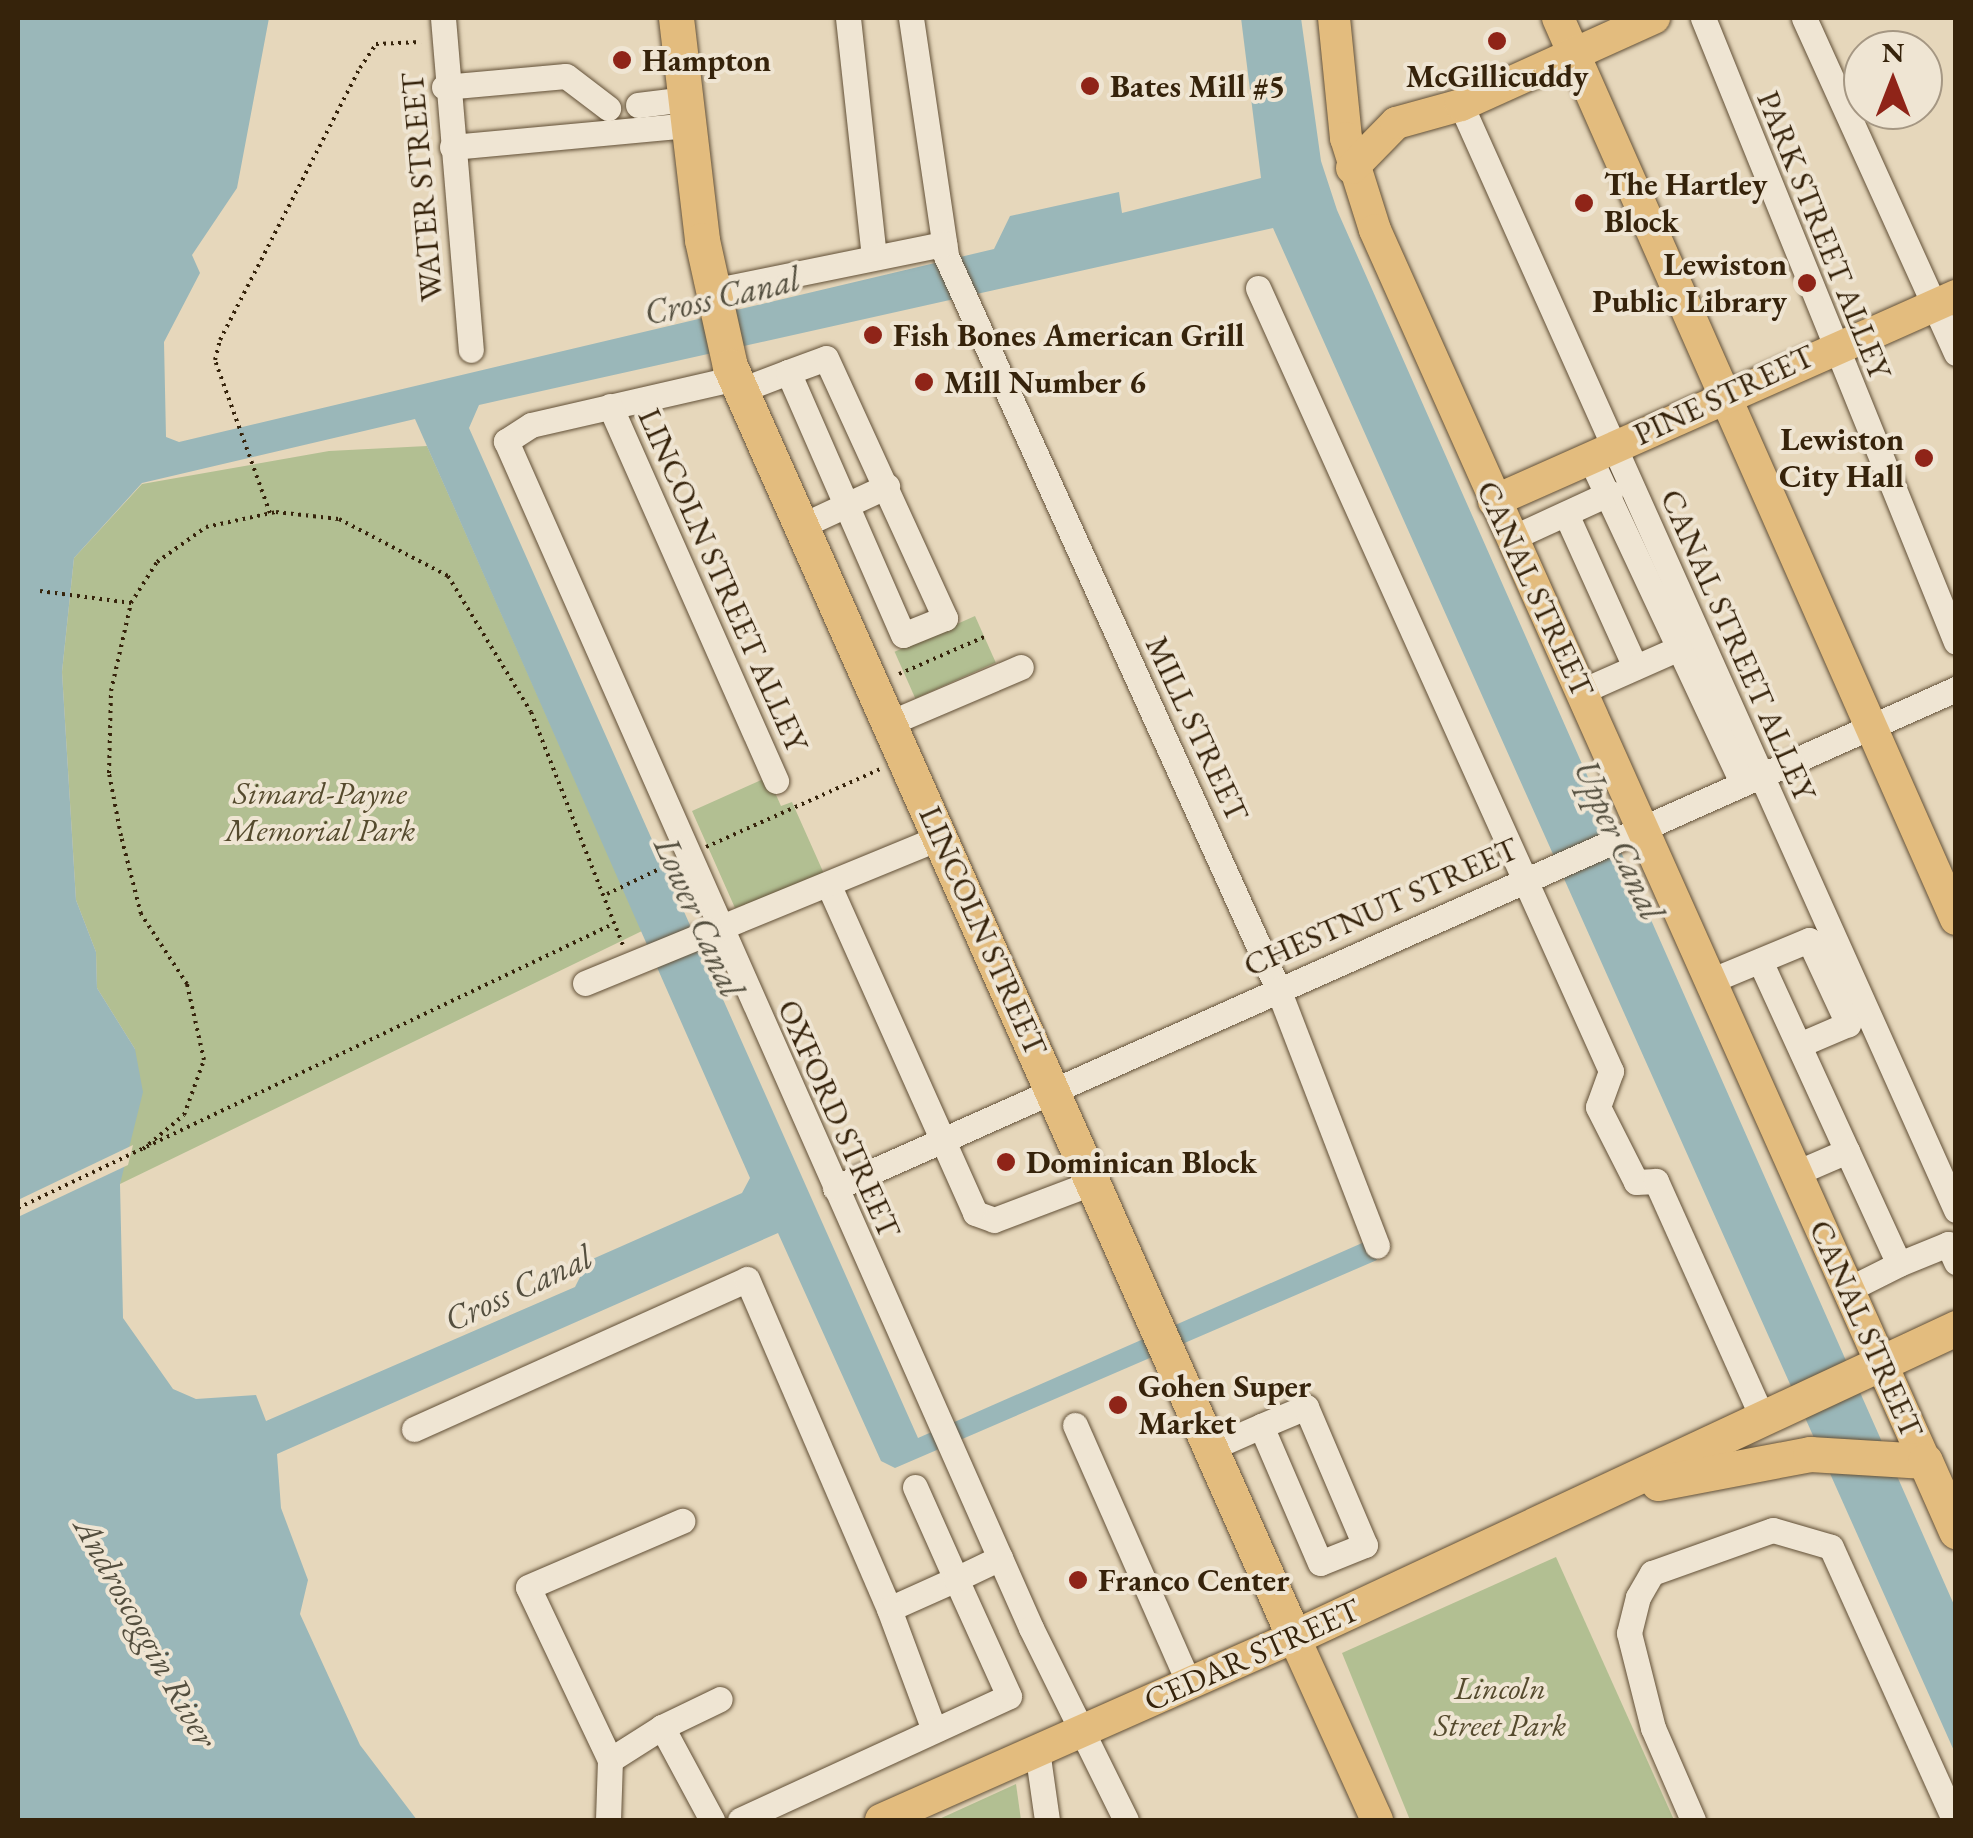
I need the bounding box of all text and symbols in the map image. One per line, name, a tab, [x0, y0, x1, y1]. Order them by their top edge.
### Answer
marker: McGillicuddy	[1486, 30, 1508, 52]
north arrow	[1843, 30, 1943, 130]
text: N	[1882, 34, 1904, 70]
place label: Hampton	[642, 41, 771, 79]
marker: Hampton	[611, 49, 633, 71]
place label: McGillicuddy	[1406, 57, 1588, 95]
place label: Bates Mill #5	[1110, 67, 1286, 105]
street label: WATER STREET	[393, 71, 451, 303]
marker: Bates Mill #5	[1079, 75, 1101, 97]
street label: PARK STREET ALLEY	[1749, 85, 1899, 385]
place label: The Hartley Block	[1604, 166, 1767, 241]
marker: The Hartley Block	[1573, 192, 1595, 214]
place label: Lewiston Public Library	[1592, 246, 1787, 321]
water label: Cross Canal	[640, 258, 804, 334]
marker: Lewiston Public Library	[1796, 272, 1818, 294]
place label: Fish Bones American Grill	[893, 316, 1244, 354]
marker: Fish Bones American Grill	[862, 324, 884, 346]
street label: PINE STREET	[1628, 336, 1820, 454]
place label: Mill Number 6	[944, 363, 1146, 401]
marker: Mill Number 6	[913, 371, 935, 393]
street label: LINCOLN STREET ALLEY	[630, 402, 816, 758]
place label: Lewiston City Hall	[1779, 421, 1904, 496]
marker: Lewiston City Hall	[1913, 447, 1935, 469]
street label: CANAL STREET	[1468, 475, 1602, 703]
street label: CANAL STREET ALLEY	[1652, 483, 1824, 807]
street label: MILL STREET	[1137, 630, 1257, 828]
water label: Upper Canal	[1565, 753, 1673, 927]
park label: Simard-Payne Memorial Park	[225, 775, 415, 850]
street label: LINCOLN STREET	[911, 800, 1055, 1062]
street label: CHESTNUT STREET	[1238, 829, 1524, 985]
water label: Lower Canal	[645, 830, 753, 1004]
street label: OXFORD STREET	[769, 994, 909, 1244]
place label: Dominican Block	[1026, 1143, 1257, 1181]
marker: Dominican Block	[995, 1151, 1017, 1173]
street label: CANAL STREET	[1801, 1214, 1931, 1444]
water label: Cross Canal	[437, 1235, 599, 1341]
place label: Gohen Super Market	[1138, 1368, 1311, 1443]
marker: Gohen Super Market	[1107, 1394, 1129, 1416]
water label: Androscoggin River	[65, 1509, 227, 1755]
place label: Franco Center	[1098, 1561, 1289, 1599]
marker: Franco Center	[1067, 1569, 1089, 1591]
street label: CEDAR STREET	[1138, 1590, 1366, 1720]
park label: Lincoln Street Park	[1434, 1670, 1566, 1745]

